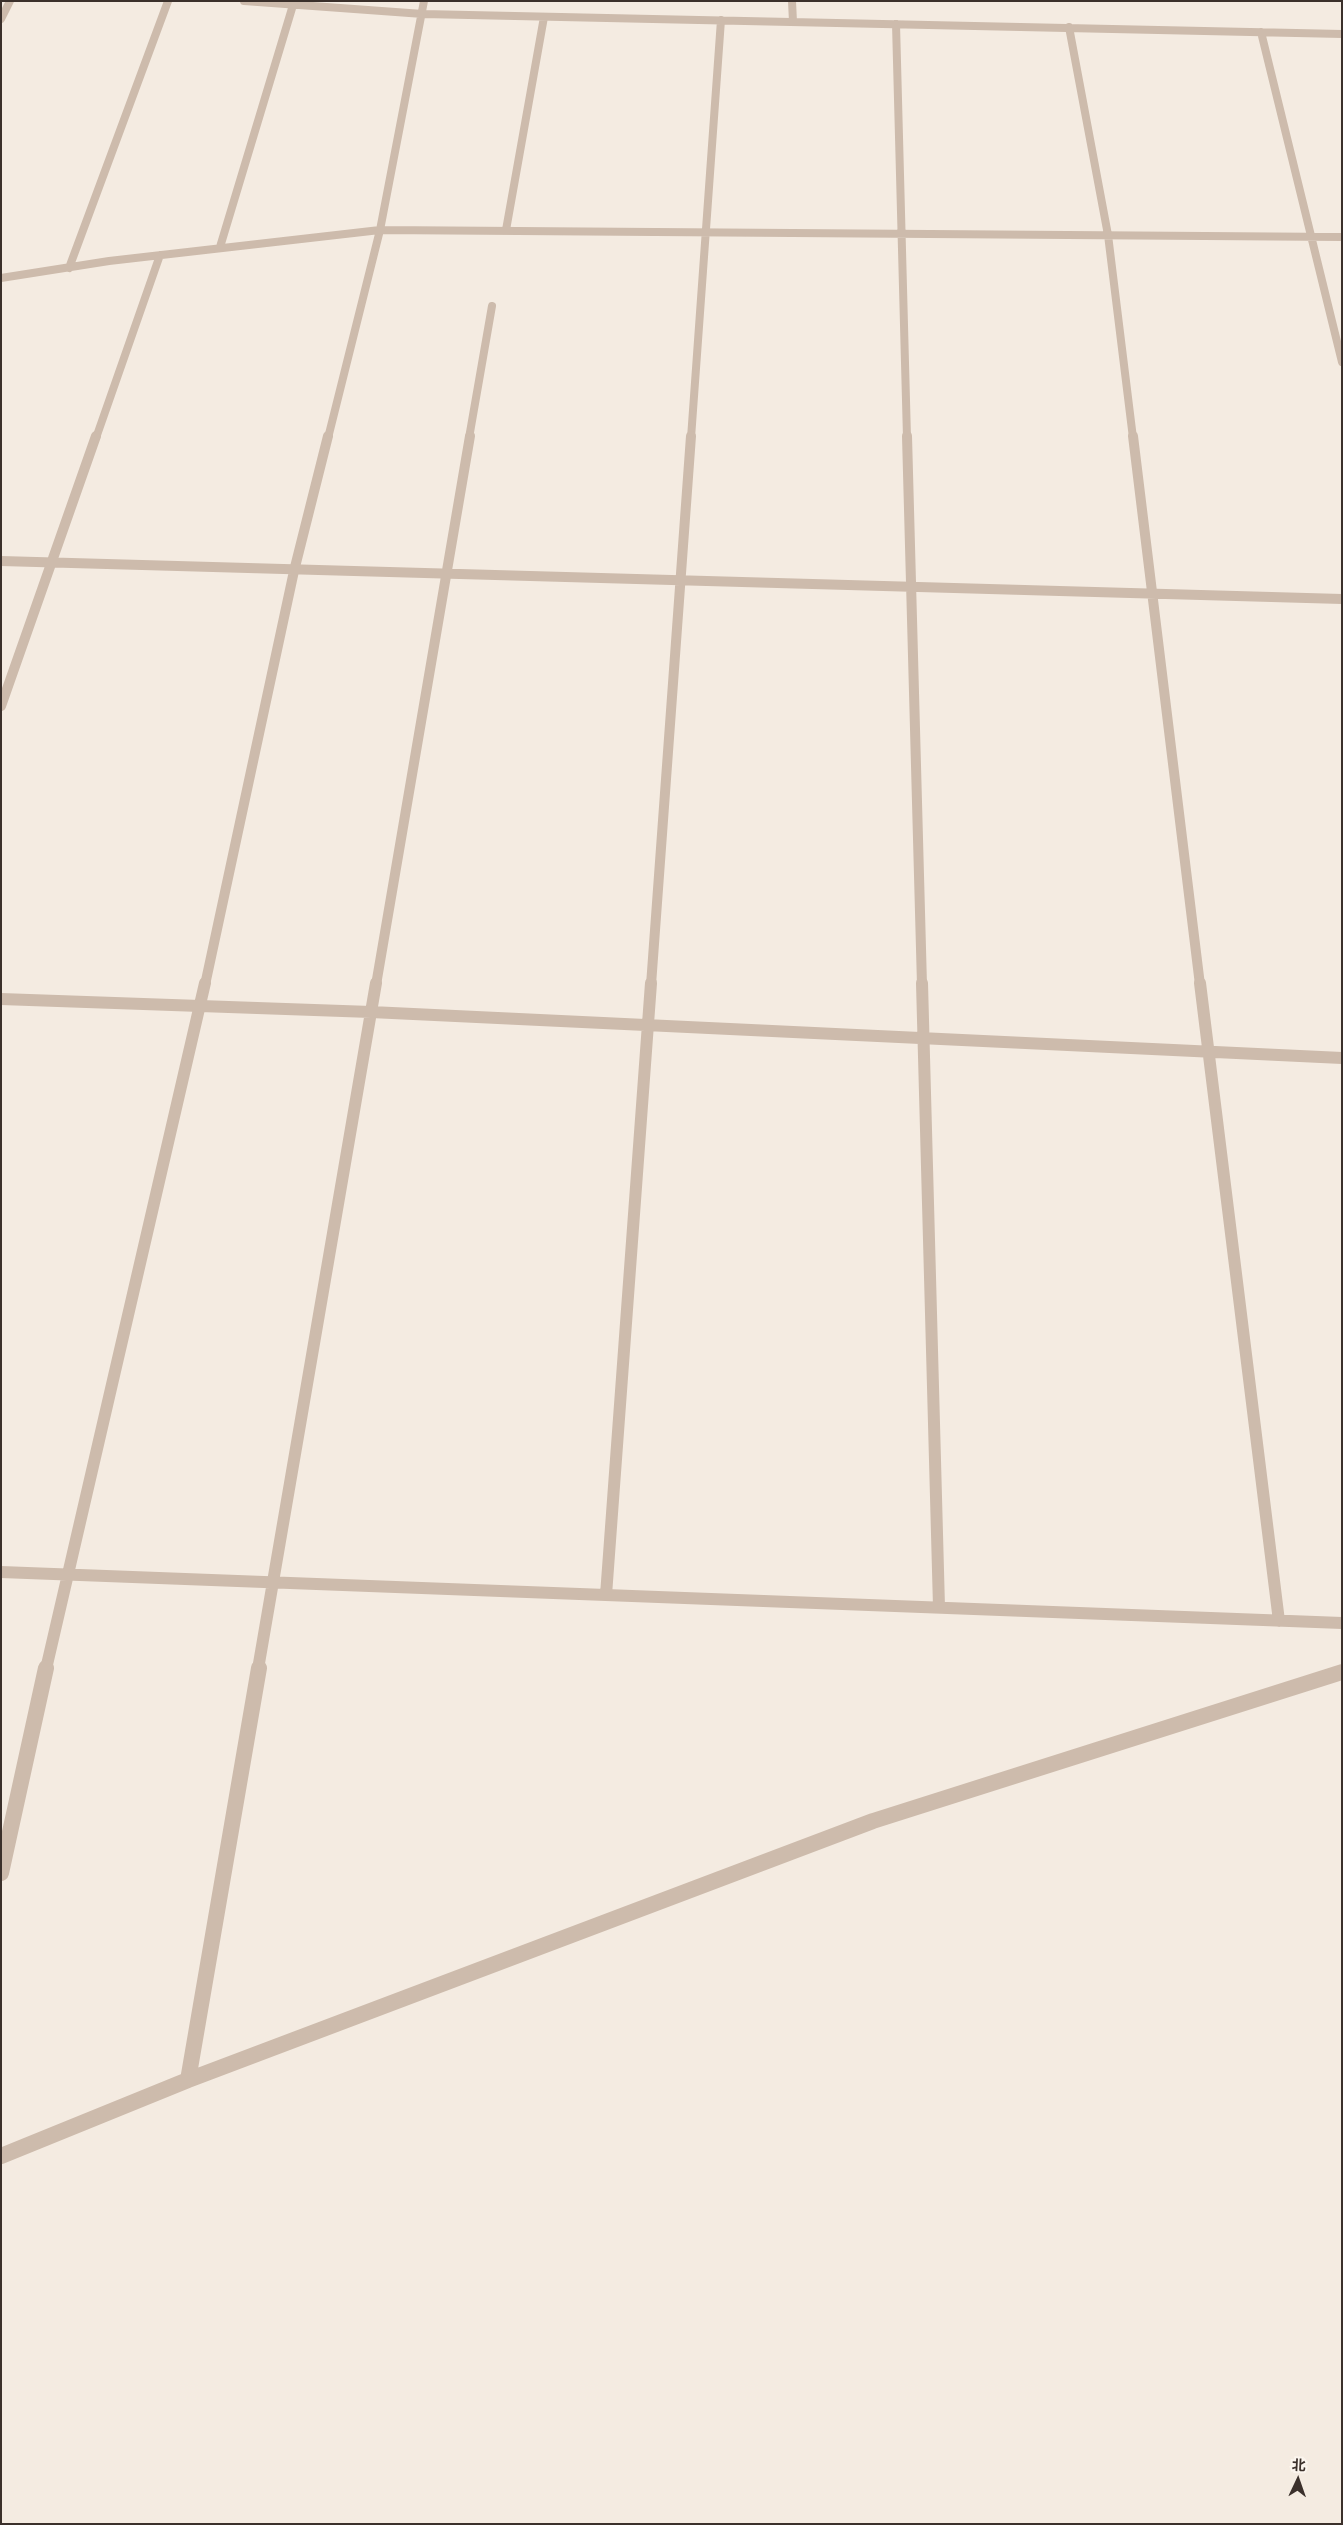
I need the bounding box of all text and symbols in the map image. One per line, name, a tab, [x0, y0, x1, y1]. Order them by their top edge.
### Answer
north arrow	[1273, 2455, 1323, 2505]
text: 北	[1291, 2456, 1306, 2474]

